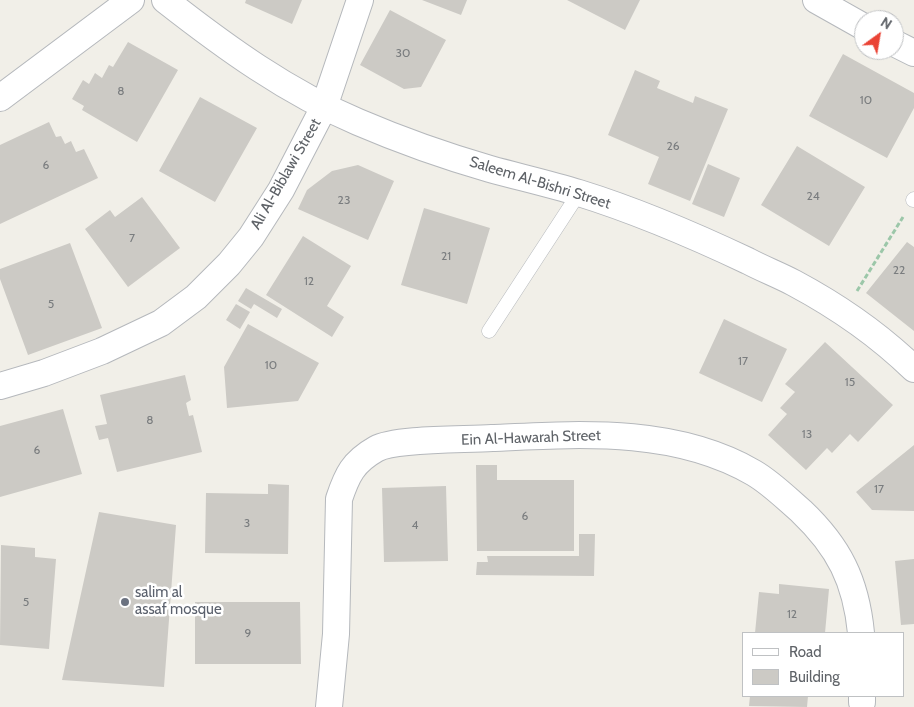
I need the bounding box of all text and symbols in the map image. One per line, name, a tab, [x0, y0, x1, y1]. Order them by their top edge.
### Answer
north arrow	[854, 10, 904, 60]
text: N	[877, 13, 895, 33]
house number: 30	[396, 46, 410, 60]
house number: 8	[117, 84, 125, 98]
house number: 10	[860, 93, 872, 107]
street label: Ali Al-Biblawi Street	[247, 115, 325, 233]
house number: 26	[666, 139, 680, 153]
street label: Saleem Al-Bishri Street	[467, 153, 613, 213]
house number: 6	[43, 158, 49, 172]
house number: 24	[806, 189, 820, 203]
house number: 23	[338, 193, 350, 207]
house number: 7	[129, 231, 135, 245]
house number: 21	[441, 249, 451, 263]
house number: 22	[893, 263, 905, 277]
house number: 12	[304, 274, 314, 288]
house number: 5	[48, 297, 54, 311]
house number: 17	[738, 354, 748, 368]
house number: 10	[265, 358, 277, 372]
house number: 15	[845, 375, 855, 389]
house number: 8	[146, 413, 154, 427]
street label: Ein Al-Hawarah Street	[461, 427, 601, 449]
house number: 13	[802, 427, 812, 441]
house number: 6	[34, 443, 40, 457]
house number: 17	[874, 482, 884, 496]
house number: 6	[522, 509, 528, 523]
house number: 3	[244, 516, 250, 530]
house number: 4	[412, 518, 418, 532]
place label: salim al assaf mosque	[135, 584, 222, 619]
house number: 5	[23, 595, 29, 609]
marker: salim al assaf mosque	[119, 596, 131, 608]
house number: 12	[787, 607, 797, 621]
house number: 9	[245, 626, 251, 640]
legend	[742, 632, 904, 697]
text: Road	[789, 643, 822, 661]
text: Building	[789, 668, 840, 686]

